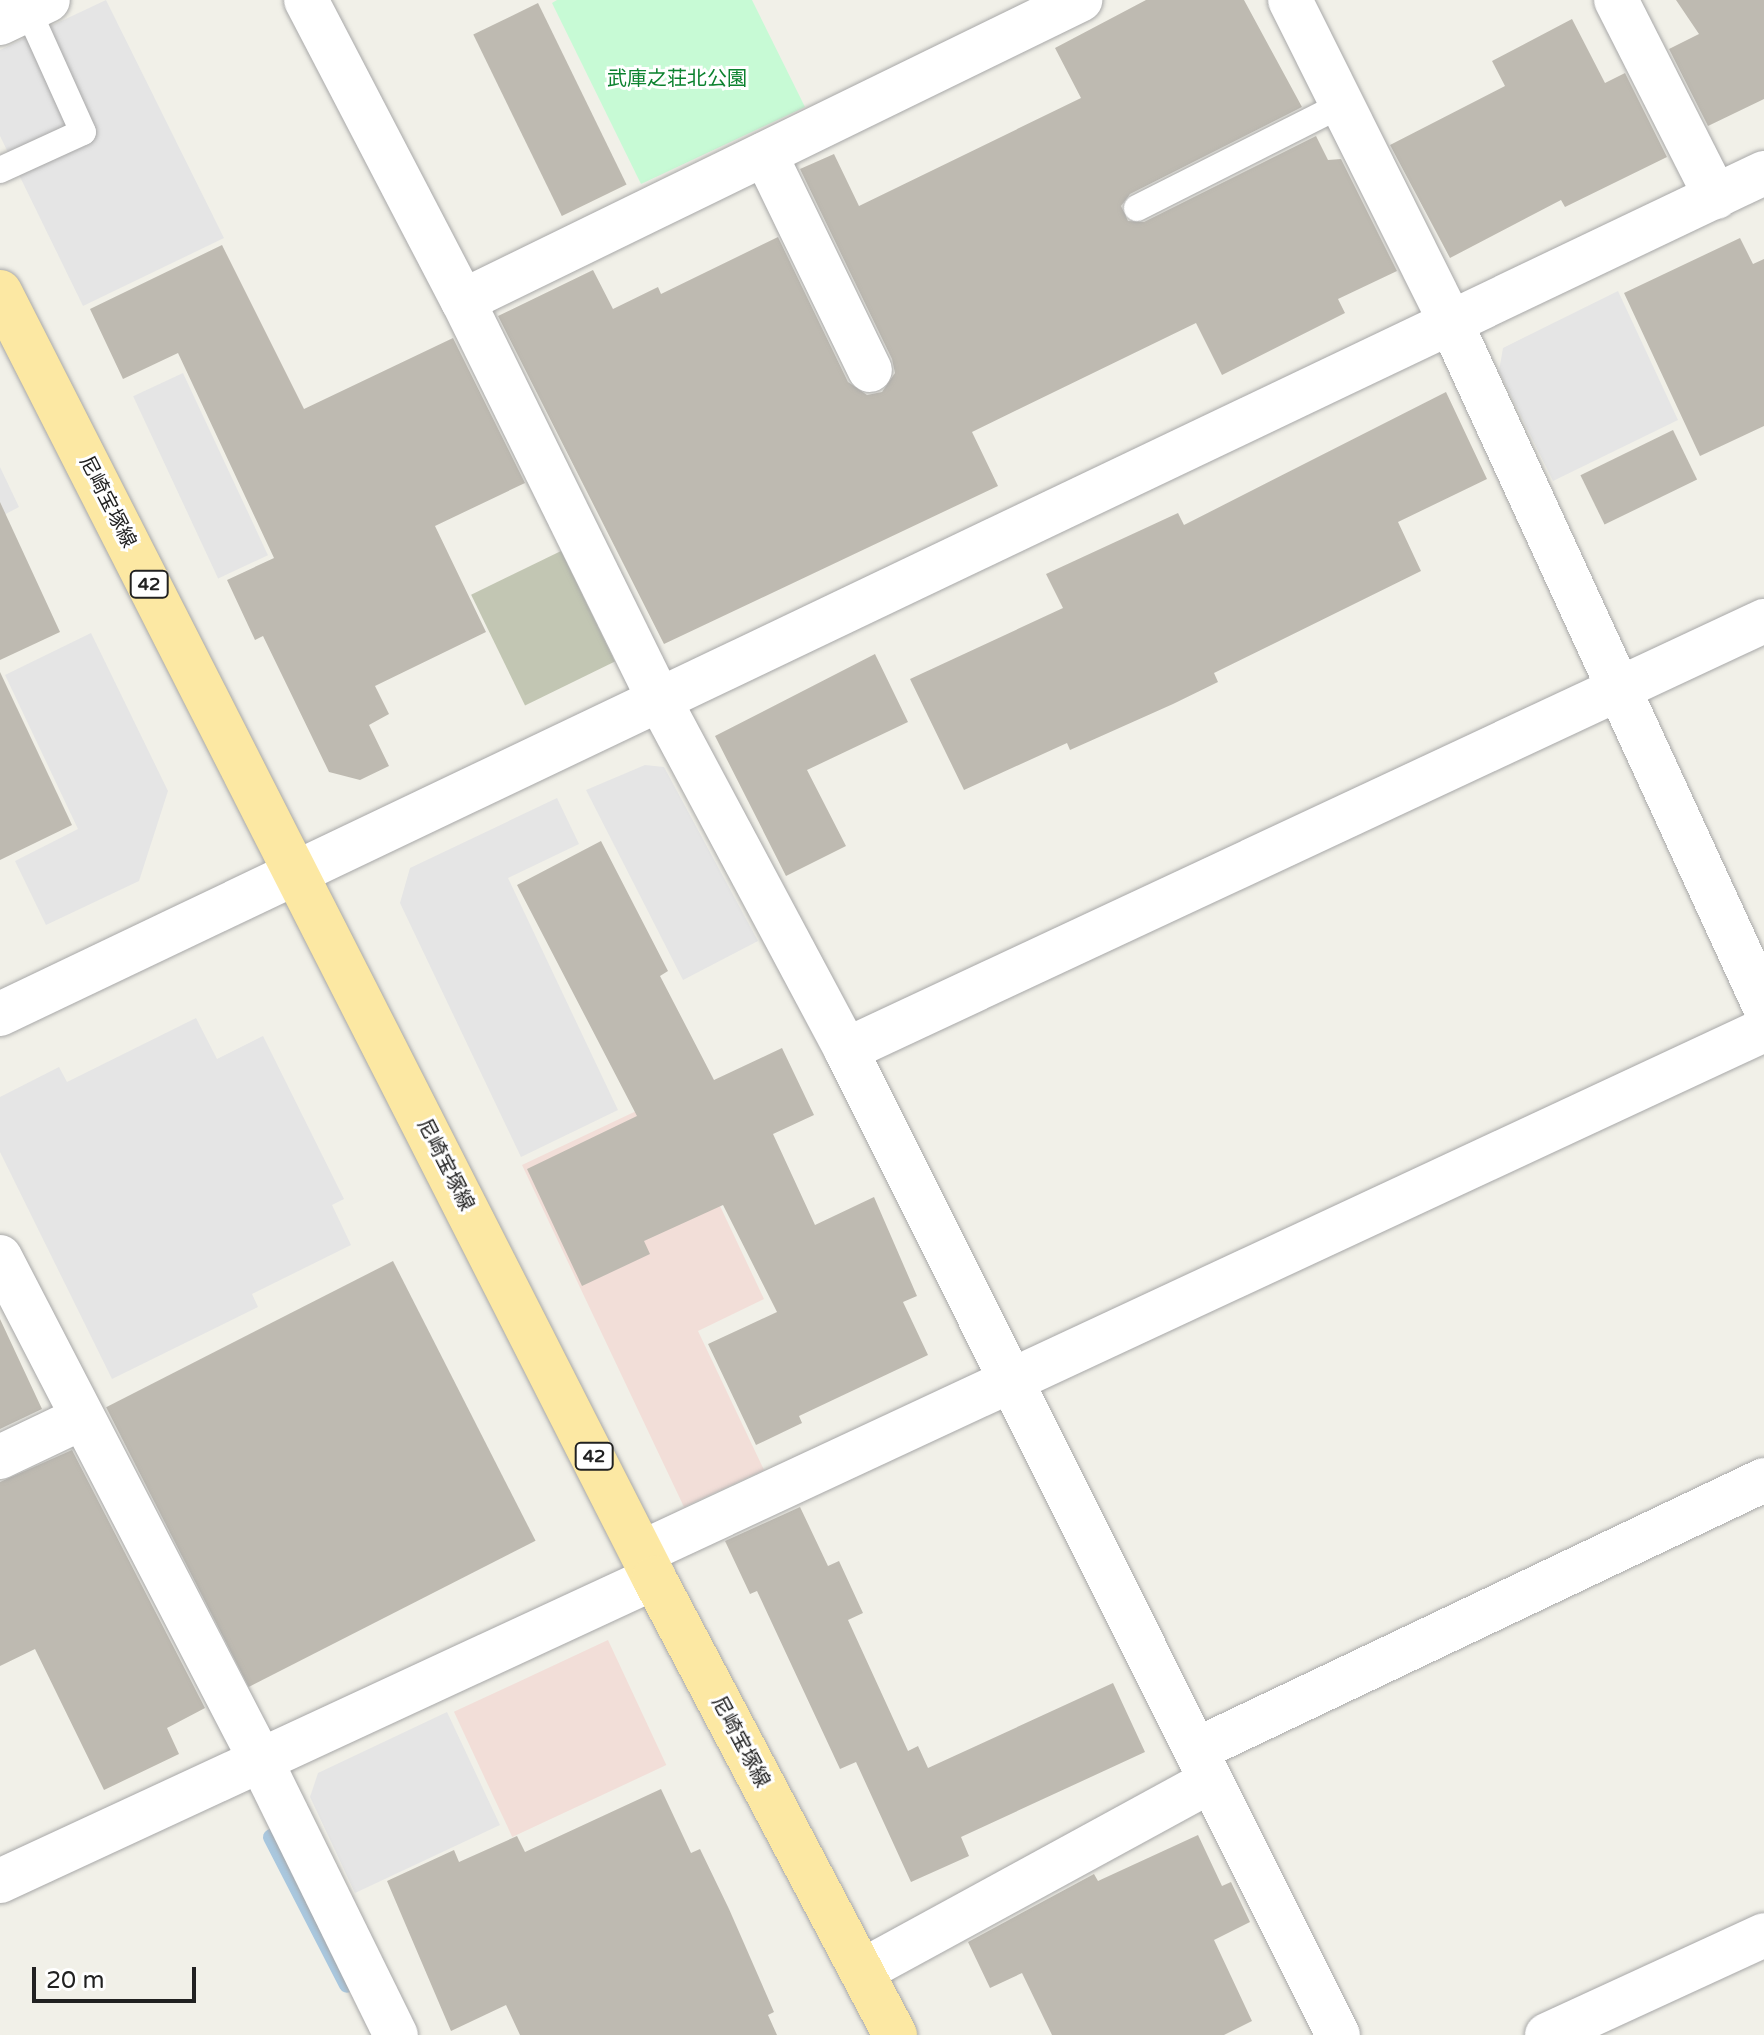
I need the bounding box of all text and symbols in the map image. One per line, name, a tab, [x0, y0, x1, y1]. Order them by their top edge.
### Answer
park label: 武庫之荘北公園	[607, 67, 747, 91]
street label: 尼崎宝塚線	[74, 452, 140, 552]
road number: 42	[129, 570, 169, 598]
street label: 尼崎宝塚線	[412, 1115, 478, 1215]
road number: 42	[574, 1442, 614, 1470]
street label: 尼崎宝塚線	[706, 1692, 774, 1792]
scale bar	[36, 1951, 200, 2001]
text: 20 m	[46, 1966, 104, 1995]

